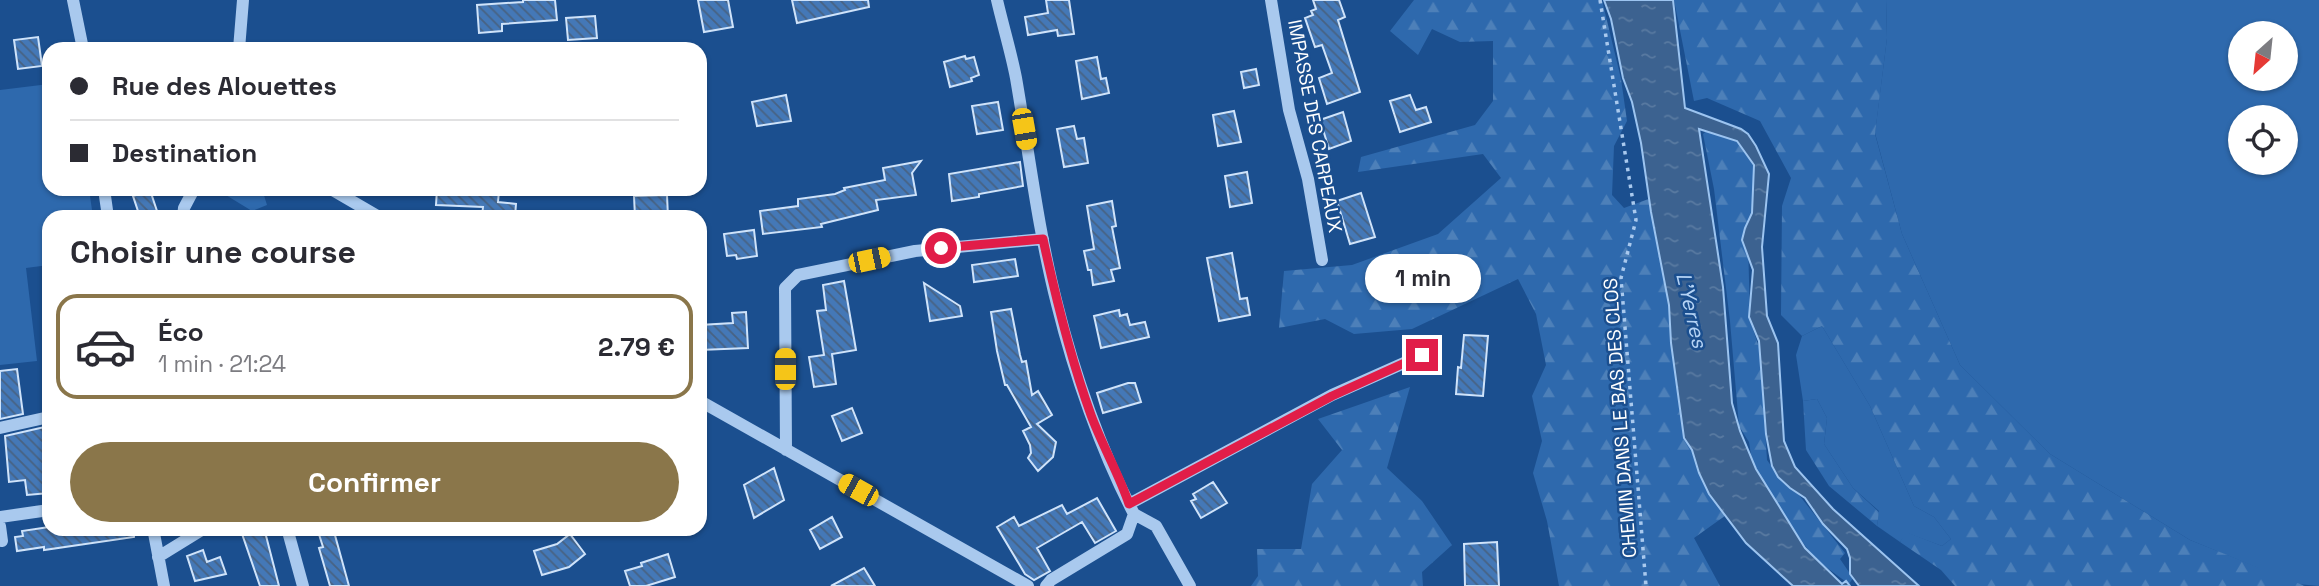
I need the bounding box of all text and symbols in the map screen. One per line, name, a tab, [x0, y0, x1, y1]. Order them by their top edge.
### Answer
street label: IMPASSE DES CARPEAUX	[1282, 17, 1348, 235]
north arrow	[2228, 21, 2298, 91]
map controls	[2228, 21, 2298, 175]
text: Rue des Alouettes	[112, 69, 337, 103]
button: locate	[2228, 105, 2298, 175]
car	[1011, 106, 1038, 152]
text: Destination	[112, 136, 257, 170]
text: Choisir une course	[70, 232, 356, 272]
route start	[925, 232, 957, 264]
car	[847, 245, 892, 275]
callout: 1 min	[1364, 254, 1480, 302]
text: 1 min	[1395, 263, 1451, 293]
water label: L'Yerres	[1670, 269, 1714, 351]
street label: CHEMIN DANS LE BAS DES CLOS	[1598, 277, 1642, 559]
icon: car	[74, 315, 137, 378]
text: Éco	[158, 315, 204, 349]
text: 2.79 €	[598, 330, 675, 364]
route end	[1406, 339, 1438, 371]
car	[775, 348, 796, 390]
text: 1 min · 21:24	[158, 349, 286, 379]
button: Confirmer	[70, 442, 679, 522]
car	[835, 471, 882, 509]

